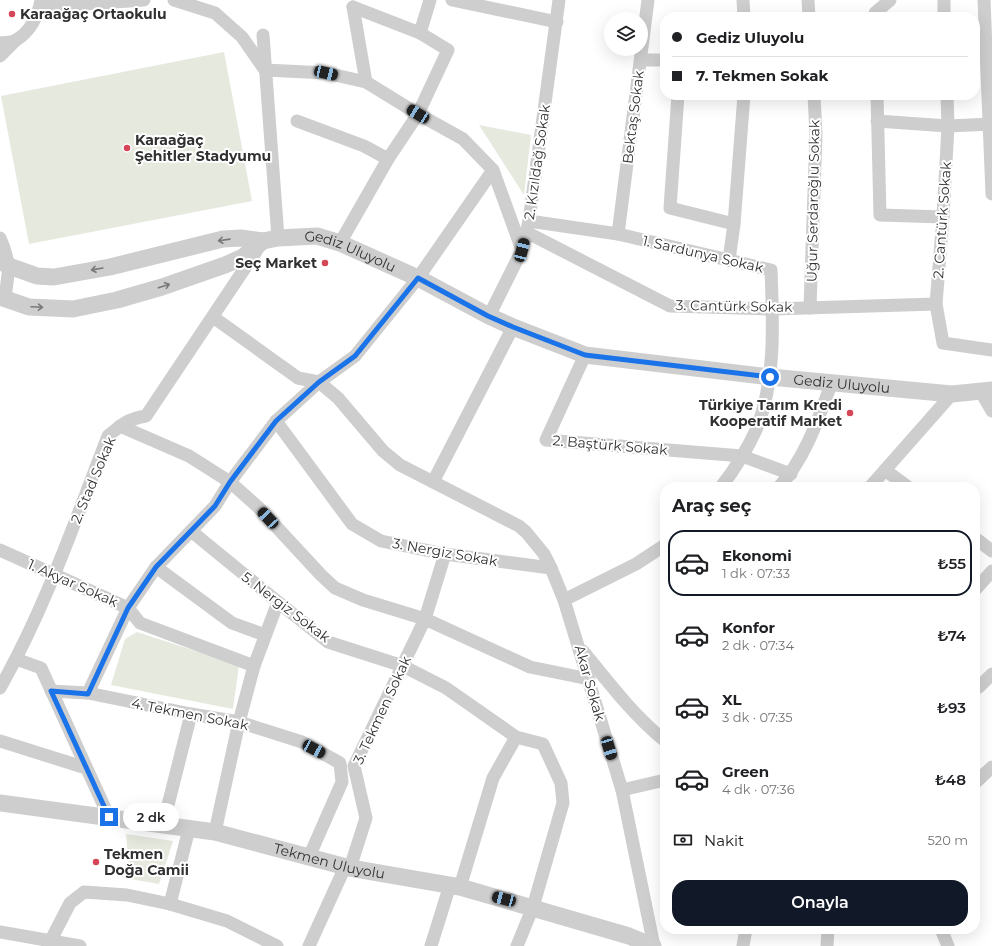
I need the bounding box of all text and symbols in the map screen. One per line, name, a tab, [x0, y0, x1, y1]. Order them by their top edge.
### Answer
place label: Karaağaç Ortaokulu	[20, 5, 167, 23]
marker: Karaağaç Ortaokulu	[7, 9, 17, 19]
map controls	[604, 12, 648, 56]
button: layers	[604, 12, 648, 56]
text: Gediz Uluyolu	[696, 28, 804, 47]
car	[313, 64, 339, 82]
text: 7. Tekmen Sokak	[696, 66, 828, 85]
street label: Bektaş Sokak	[618, 69, 648, 165]
car	[405, 103, 431, 125]
street label: 2. Kızıldağ Sokak	[520, 103, 554, 221]
street label: Uğur Serdaroğlu Sokak	[803, 119, 823, 282]
place label: Karaağaç Şehitler Stadyumu	[135, 131, 271, 165]
marker: Karaağaç Şehitler Stadyumu	[122, 143, 132, 153]
street label: 2. Cantürk Sokak	[929, 160, 955, 279]
street label: Gediz Uluyolu	[304, 227, 399, 276]
street label: 1. Sardunya Sokak	[641, 231, 766, 277]
one-way arrow	[218, 236, 231, 244]
car	[513, 237, 531, 263]
place label: Seç Market	[235, 254, 317, 272]
marker: Seç Market	[320, 258, 330, 268]
one-way arrow	[91, 265, 104, 273]
one-way arrow	[157, 282, 170, 289]
street label: 3. Cantürk Sokak	[675, 296, 793, 316]
one-way arrow	[30, 304, 43, 311]
route start	[761, 368, 779, 386]
street label: Gediz Uluyolu	[793, 370, 891, 397]
place label: Türkiye Tarım Kredi Kooperatif Market	[699, 396, 842, 430]
marker: Türkiye Tarım Kredi Kooperatif Market	[845, 408, 855, 418]
street label: 2. Baştürk Sokak	[552, 431, 669, 459]
street label: 2. Stad Sokak	[67, 433, 120, 526]
text: Araç seç	[672, 495, 751, 517]
car	[255, 505, 281, 531]
street label: 3. Nergiz Sokak	[391, 534, 499, 570]
icon: car	[674, 545, 710, 581]
text: Ekonomi	[722, 546, 792, 565]
text: ₺55	[938, 554, 966, 573]
street label: 1. Akyar Sokak	[25, 555, 121, 611]
text: 1 dk · 07:33	[722, 565, 790, 581]
street label: 5. Nergiz Sokak	[238, 568, 334, 647]
icon: car	[674, 617, 710, 653]
text: Konfor	[722, 618, 775, 637]
text: ₺74	[937, 626, 966, 645]
text: 2 dk · 07:34	[722, 637, 794, 653]
street label: Akar Sokak	[571, 643, 610, 724]
street label: 3. Tekmen Sokak	[349, 653, 415, 767]
icon: car	[674, 689, 710, 725]
text: XL	[722, 690, 741, 709]
street label: 4. Tekmen Sokak	[130, 694, 251, 734]
text: ₺93	[937, 698, 966, 717]
text: 3 dk · 07:35	[722, 709, 793, 725]
car	[600, 735, 618, 761]
car	[301, 738, 327, 760]
icon: car	[674, 761, 710, 797]
text: Green	[722, 762, 769, 781]
text: ₺48	[935, 770, 966, 789]
text: 4 dk · 07:36	[722, 781, 795, 797]
callout: 2 dk	[123, 803, 179, 831]
route end	[100, 808, 118, 826]
text: 2 dk	[137, 809, 165, 825]
icon: cash	[672, 829, 694, 851]
text: Nakit	[704, 831, 744, 850]
text: 520 m	[928, 832, 968, 848]
street label: Tekmen Uluyolu	[272, 839, 386, 883]
place label: Tekmen Doğa Camii	[104, 845, 189, 879]
marker: Tekmen Doğa Camii	[91, 857, 101, 867]
button: Onayla	[672, 880, 968, 926]
car	[491, 890, 517, 908]

